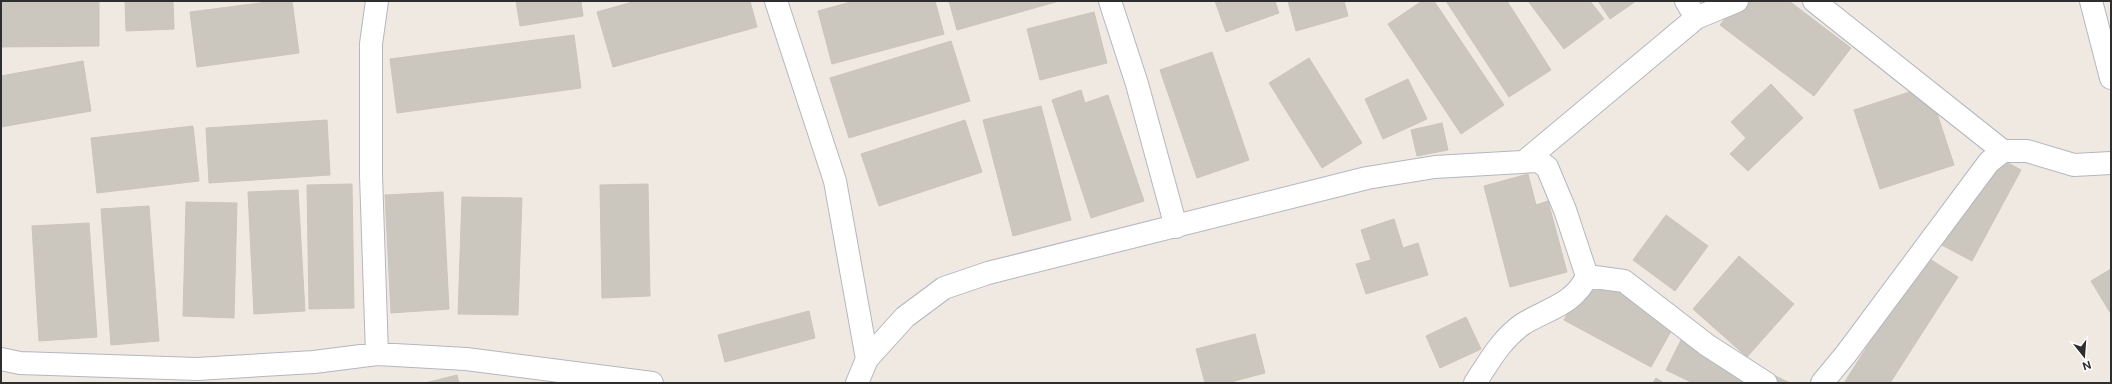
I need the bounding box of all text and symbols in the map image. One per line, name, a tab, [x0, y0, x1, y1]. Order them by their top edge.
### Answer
north arrow	[2064, 336, 2104, 376]
text: N	[2081, 359, 2093, 373]

